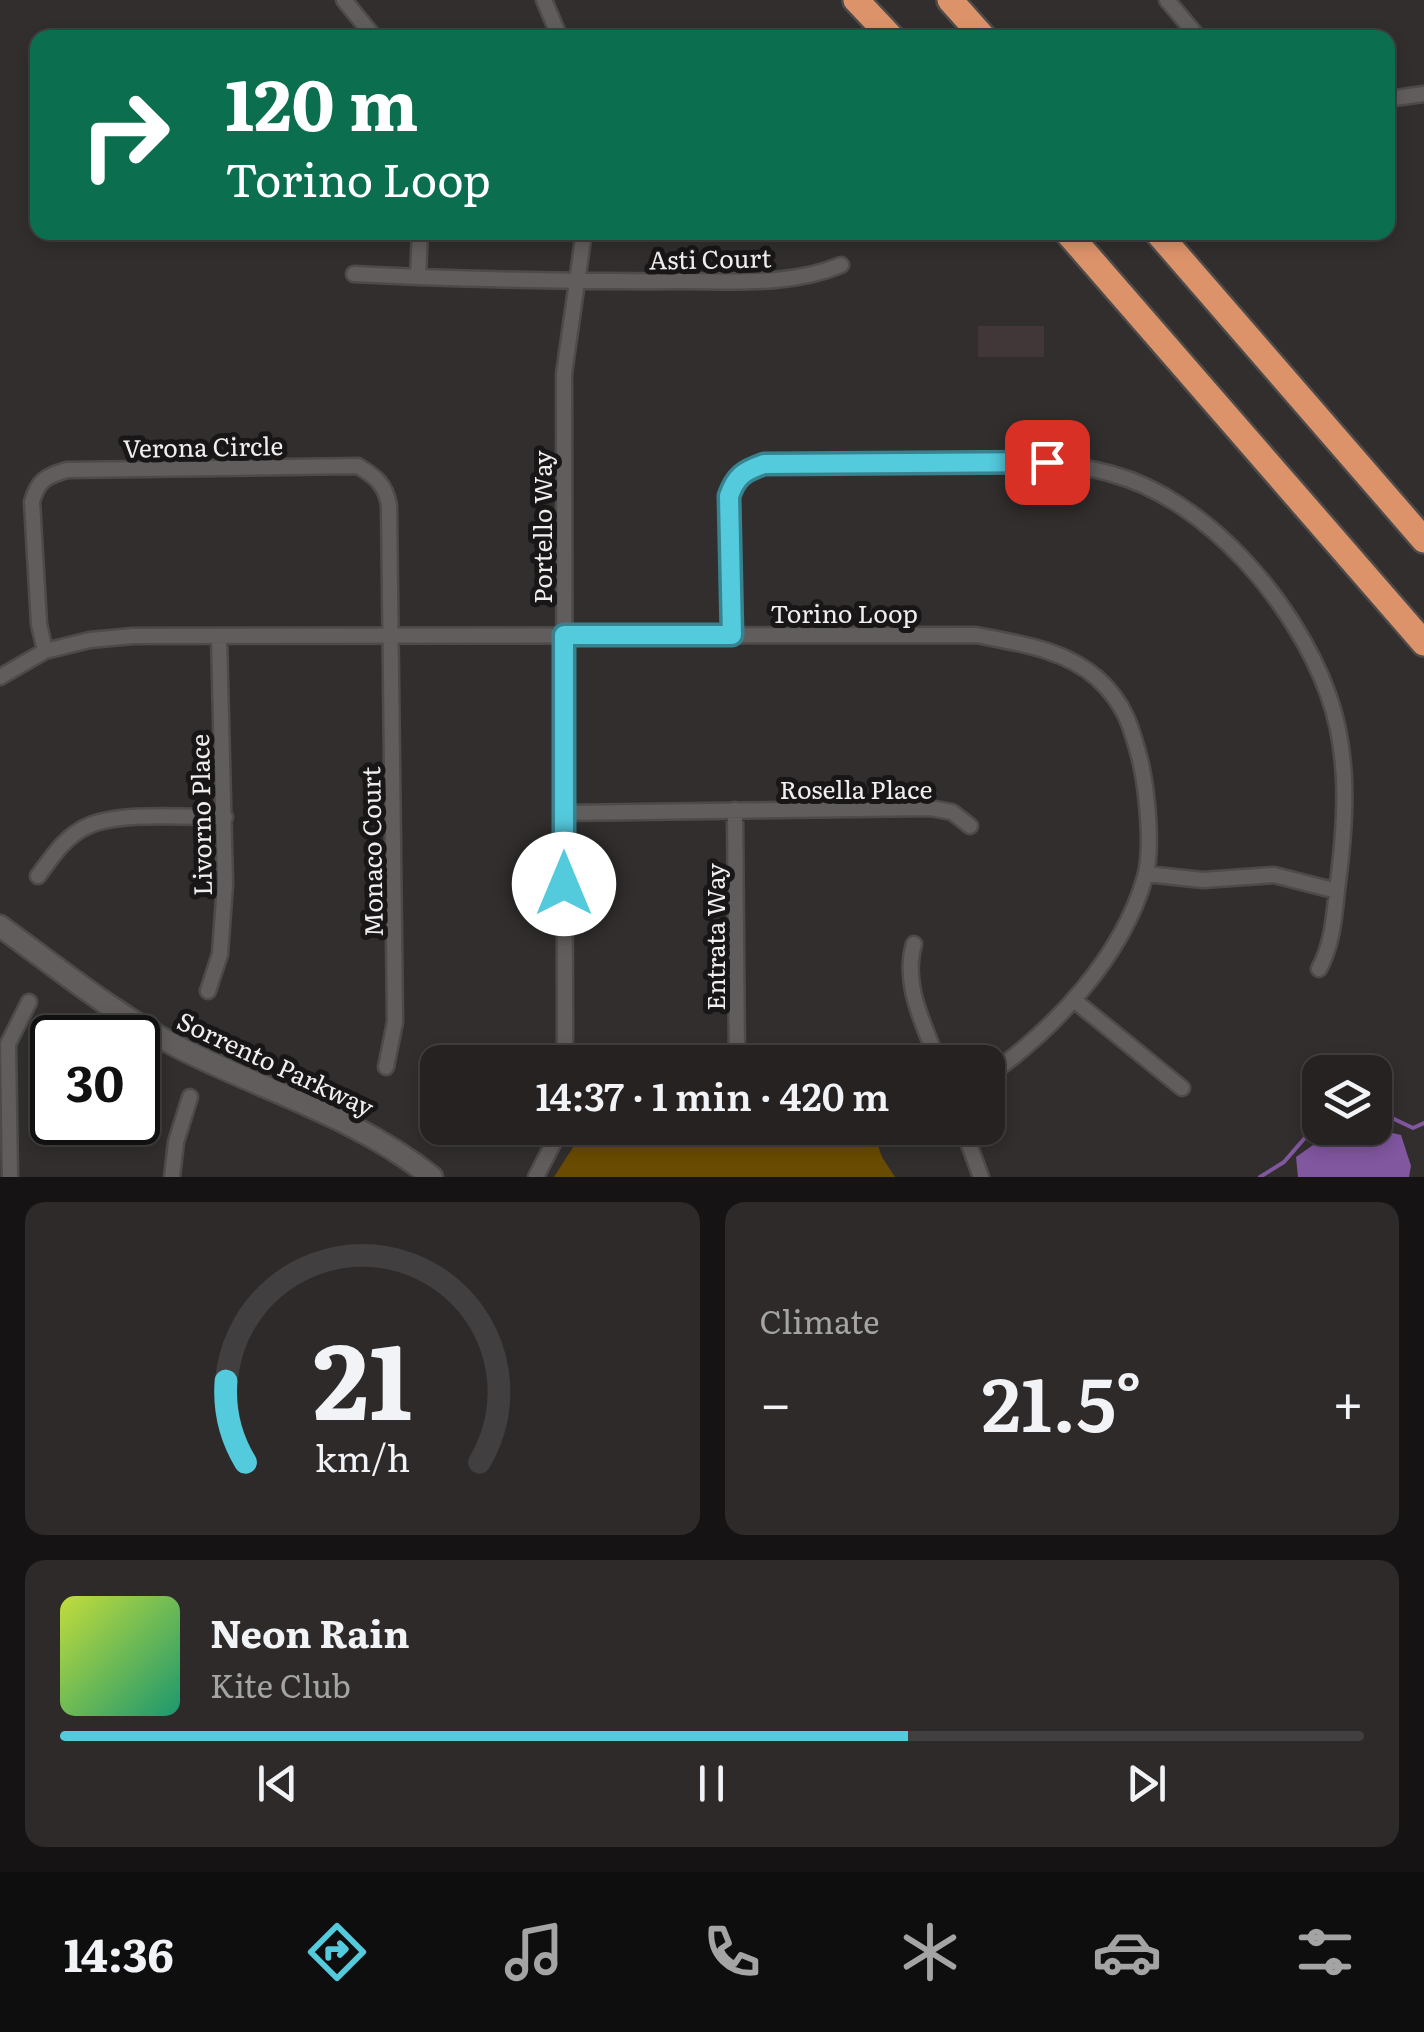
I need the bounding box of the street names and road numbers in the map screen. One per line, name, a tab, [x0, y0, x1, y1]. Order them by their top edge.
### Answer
street label: Asti Court	[648, 238, 772, 278]
street label: Verona Circle	[122, 426, 284, 466]
street label: Portello Way	[523, 450, 560, 604]
street label: Torino Loop	[770, 594, 918, 631]
street label: Livorno Place	[180, 734, 220, 896]
street label: Monaco Court	[351, 766, 391, 938]
street label: Rosella Place	[780, 770, 932, 807]
street label: Entrata Way	[696, 863, 733, 1011]
street label: Sorrento Parkway	[172, 1001, 381, 1125]

